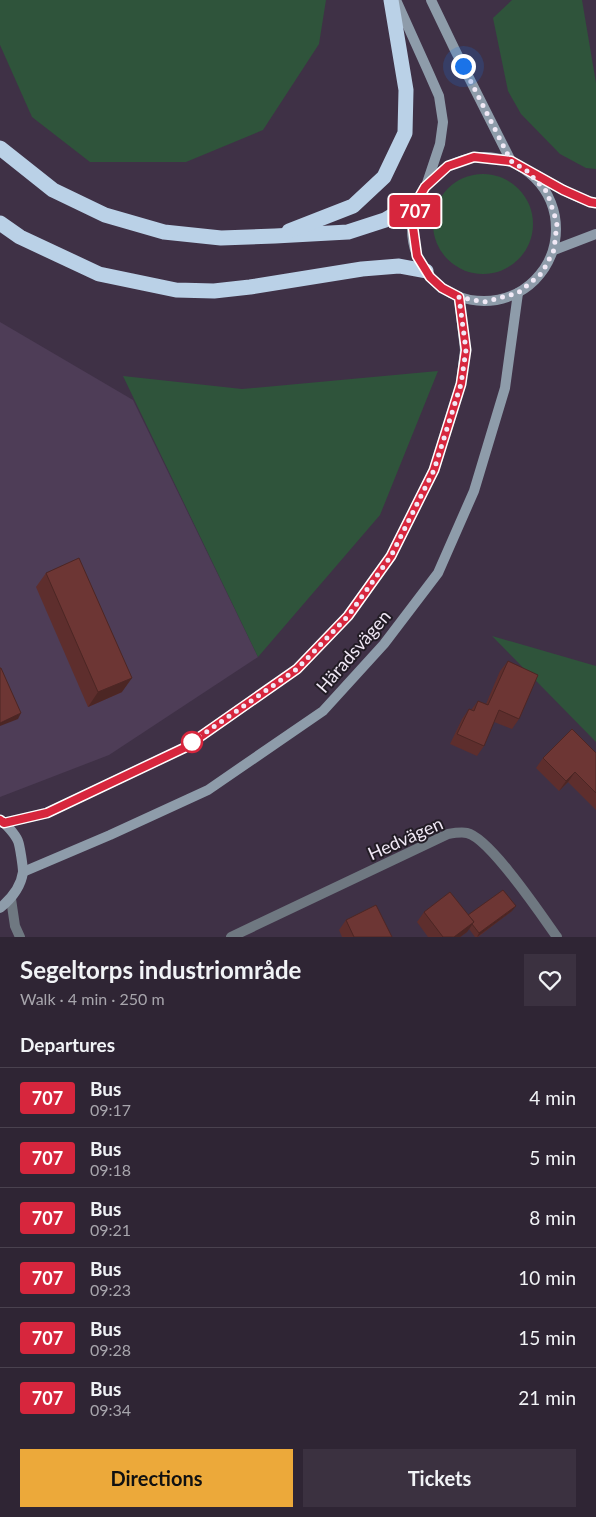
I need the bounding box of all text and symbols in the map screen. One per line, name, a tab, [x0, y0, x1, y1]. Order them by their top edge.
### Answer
your location	[451, 54, 476, 79]
line badge: 707	[386, 195, 444, 227]
text: 707	[399, 200, 431, 222]
street label: Häradsvägen	[311, 605, 395, 697]
unlabelled marker	[181, 731, 203, 753]
street label: Hedvägen	[364, 812, 446, 864]
button: heart	[524, 954, 576, 1006]
text: Segeltorps industriområde	[20, 955, 301, 984]
text: Walk · 4 min · 250 m	[20, 989, 165, 1008]
text: Departures	[20, 1033, 115, 1056]
text: Bus	[90, 1077, 121, 1100]
text: 4 min	[529, 1086, 576, 1109]
text: 707	[32, 1087, 63, 1109]
text: 09:17	[90, 1100, 131, 1119]
text: Bus	[90, 1137, 121, 1160]
text: 5 min	[529, 1146, 576, 1169]
text: 707	[32, 1147, 63, 1169]
text: 09:18	[90, 1160, 131, 1179]
text: Bus	[90, 1197, 121, 1220]
text: 8 min	[529, 1206, 576, 1229]
text: 707	[32, 1207, 63, 1229]
text: 09:21	[90, 1220, 131, 1239]
text: Bus	[90, 1257, 121, 1280]
text: 10 min	[518, 1266, 576, 1289]
text: 707	[32, 1267, 63, 1289]
text: 09:23	[90, 1280, 131, 1299]
text: Bus	[90, 1317, 121, 1340]
text: 15 min	[518, 1326, 576, 1349]
text: 707	[32, 1327, 63, 1349]
text: 09:28	[90, 1340, 131, 1359]
text: Bus	[90, 1377, 121, 1400]
text: 21 min	[518, 1386, 576, 1409]
text: 707	[32, 1387, 63, 1409]
text: 09:34	[90, 1400, 131, 1419]
button: Directions	[20, 1449, 293, 1507]
button: Tickets	[303, 1449, 576, 1507]

